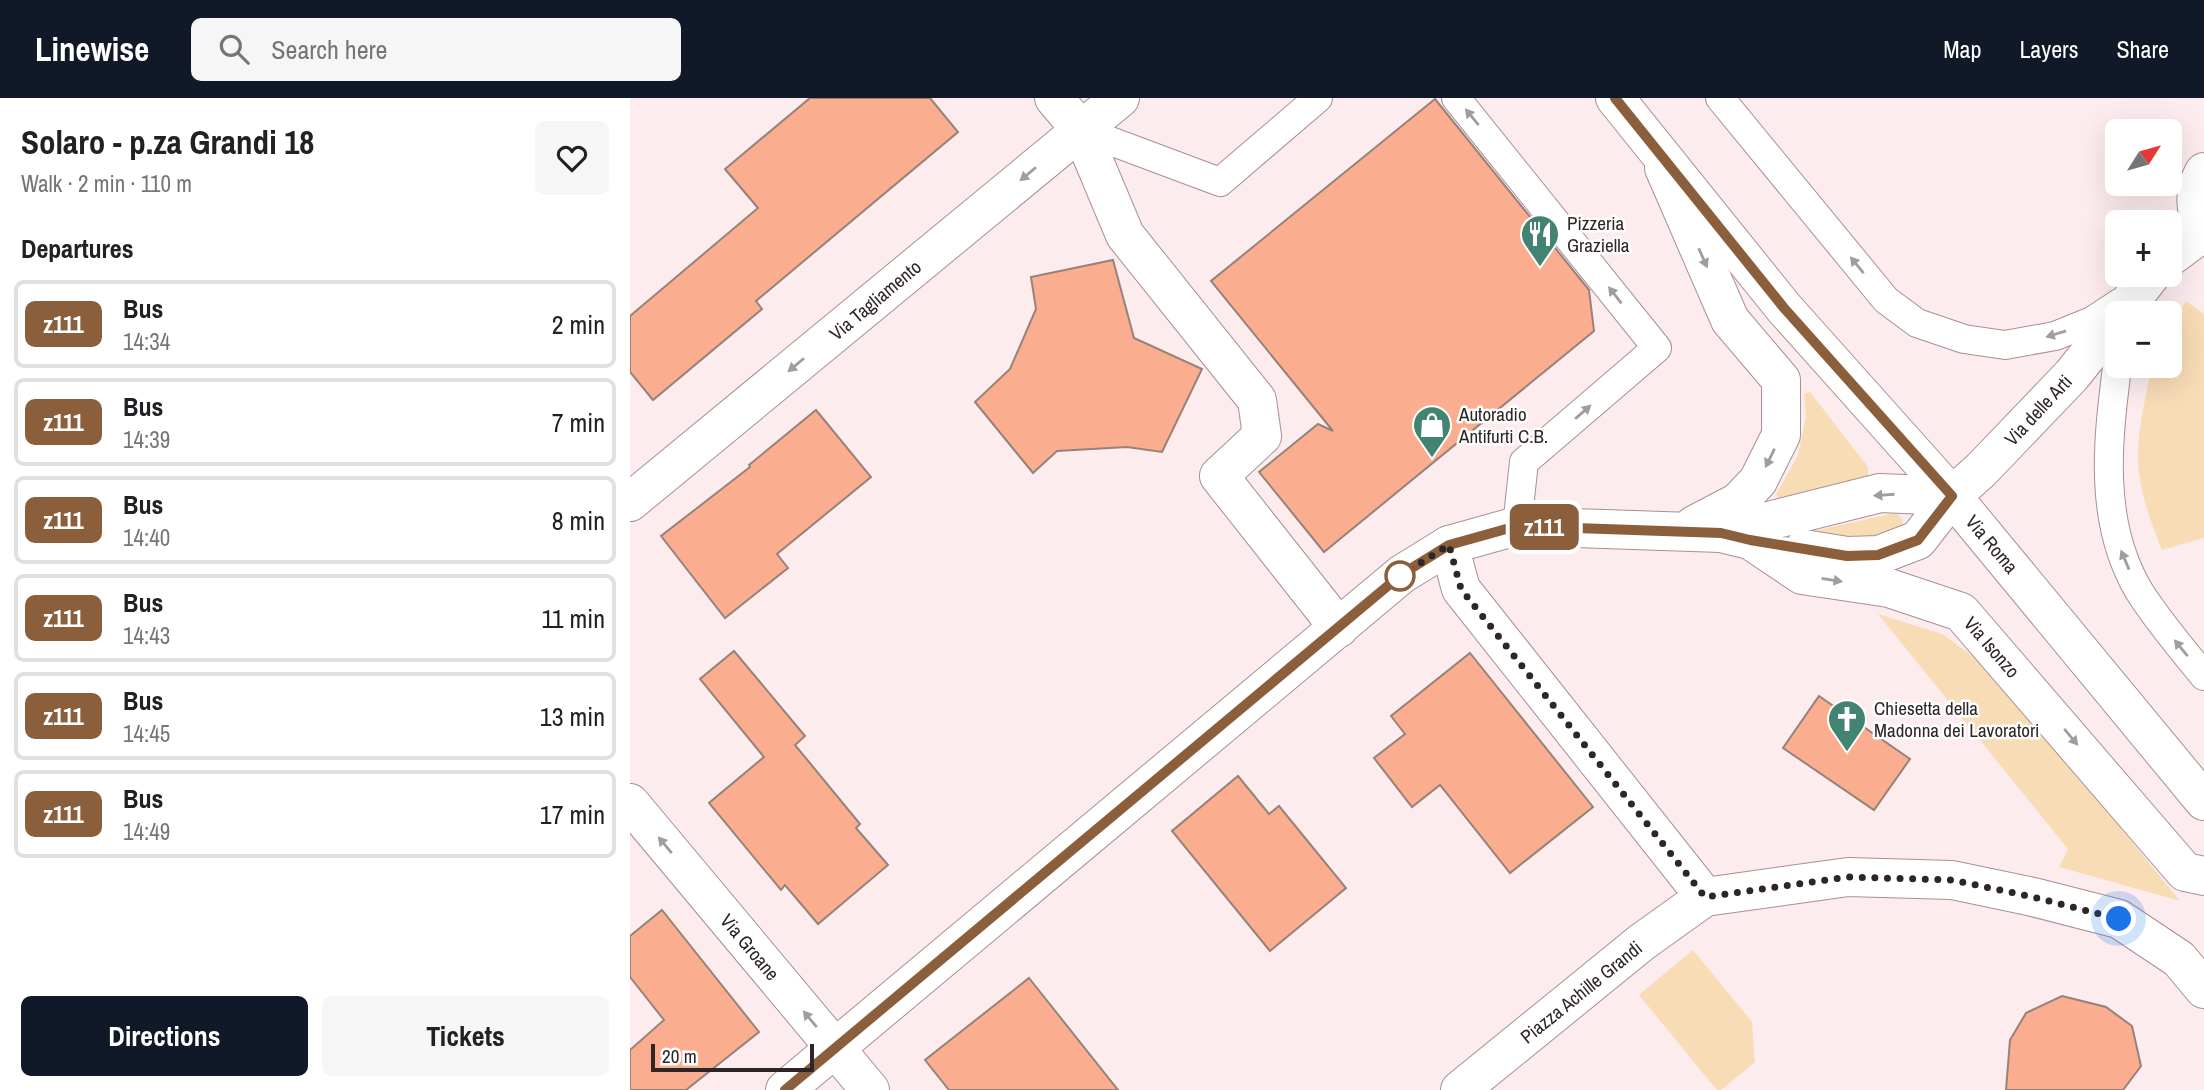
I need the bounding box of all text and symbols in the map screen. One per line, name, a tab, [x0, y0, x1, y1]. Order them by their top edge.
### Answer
search box	[191, 18, 681, 81]
text: Linewise	[35, 27, 149, 71]
icon: search	[215, 30, 253, 68]
text: Search here	[271, 32, 387, 67]
text: Map	[1943, 33, 1981, 65]
text: Layers	[2019, 33, 2078, 65]
text: Share	[2116, 33, 2169, 65]
one-way arrow	[1465, 109, 1480, 126]
north arrow	[2105, 119, 2182, 196]
map controls	[2105, 119, 2182, 378]
text: Solaro - p.za Grandi 18	[21, 120, 314, 164]
button: heart	[535, 121, 609, 195]
one-way arrow	[1020, 166, 1038, 181]
text: Walk · 2 min · 110 m	[21, 168, 192, 199]
place label: Pizzeria Graziella	[1567, 210, 1630, 258]
button: +	[2105, 210, 2182, 287]
restaurant icon: Pizzeria Graziella	[1519, 213, 1561, 268]
text: Departures	[21, 231, 134, 266]
one-way arrow	[1698, 247, 1709, 268]
street label: Via Tagliamento	[824, 254, 926, 346]
one-way arrow	[1850, 257, 1865, 275]
one-way arrow	[1607, 286, 1622, 304]
text: Bus	[123, 291, 163, 326]
button: −	[2105, 301, 2182, 378]
text: 2 min	[552, 307, 605, 342]
text: z111	[43, 308, 84, 340]
text: 14:34	[123, 326, 170, 357]
one-way arrow	[2046, 329, 2067, 340]
one-way arrow	[788, 357, 805, 372]
street label: Via delle Arti	[1998, 369, 2078, 451]
text: Bus	[123, 389, 163, 424]
place label: Autoradio Antifurti C.B.	[1458, 401, 1548, 449]
shop icon: Autoradio Antifurti C.B.	[1411, 404, 1453, 459]
text: 7 min	[552, 405, 605, 440]
one-way arrow	[1575, 405, 1592, 420]
text: z111	[43, 406, 84, 438]
text: 14:39	[123, 424, 170, 455]
one-way arrow	[1764, 448, 1775, 468]
text: Bus	[123, 487, 163, 522]
one-way arrow	[1873, 489, 1895, 500]
text: 8 min	[552, 503, 605, 538]
text: z111	[43, 504, 84, 536]
line badge: z111	[1495, 504, 1593, 550]
street label: Via Roma	[1960, 509, 2024, 579]
text: z111	[1524, 511, 1564, 543]
text: 14:40	[123, 522, 170, 553]
one-way arrow	[2120, 549, 2131, 570]
unlabelled marker	[1385, 561, 1415, 591]
one-way arrow	[1821, 574, 1843, 585]
text: Bus	[123, 585, 163, 620]
text: 11 min	[541, 601, 605, 636]
text: z111	[43, 602, 84, 634]
street label: Via Isonzo	[1958, 611, 2026, 683]
text: 14:43	[123, 620, 170, 651]
one-way arrow	[2174, 639, 2189, 656]
text: Bus	[123, 683, 163, 718]
place label: Chiesetta della Madonna dei Lavoratori	[1874, 695, 2039, 743]
church icon: Chiesetta della Madonna dei Lavoratori	[1826, 698, 1868, 753]
text: 13 min	[540, 699, 605, 734]
text: z111	[43, 700, 84, 732]
text: 14:45	[123, 718, 170, 749]
one-way arrow	[2063, 729, 2078, 746]
text: Bus	[123, 781, 163, 816]
text: 17 min	[540, 797, 605, 832]
text: z111	[43, 798, 84, 830]
text: 14:49	[123, 816, 170, 847]
one-way arrow	[657, 836, 672, 854]
your location	[2101, 901, 2136, 936]
street label: Via Groane	[715, 908, 785, 986]
street label: Piazza Achille Grandi	[1515, 935, 1647, 1049]
button: Directions	[21, 996, 308, 1076]
button: Tickets	[322, 996, 609, 1076]
one-way arrow	[803, 1011, 818, 1029]
scale bar	[651, 1041, 814, 1073]
text: 20 m	[662, 1043, 697, 1069]

